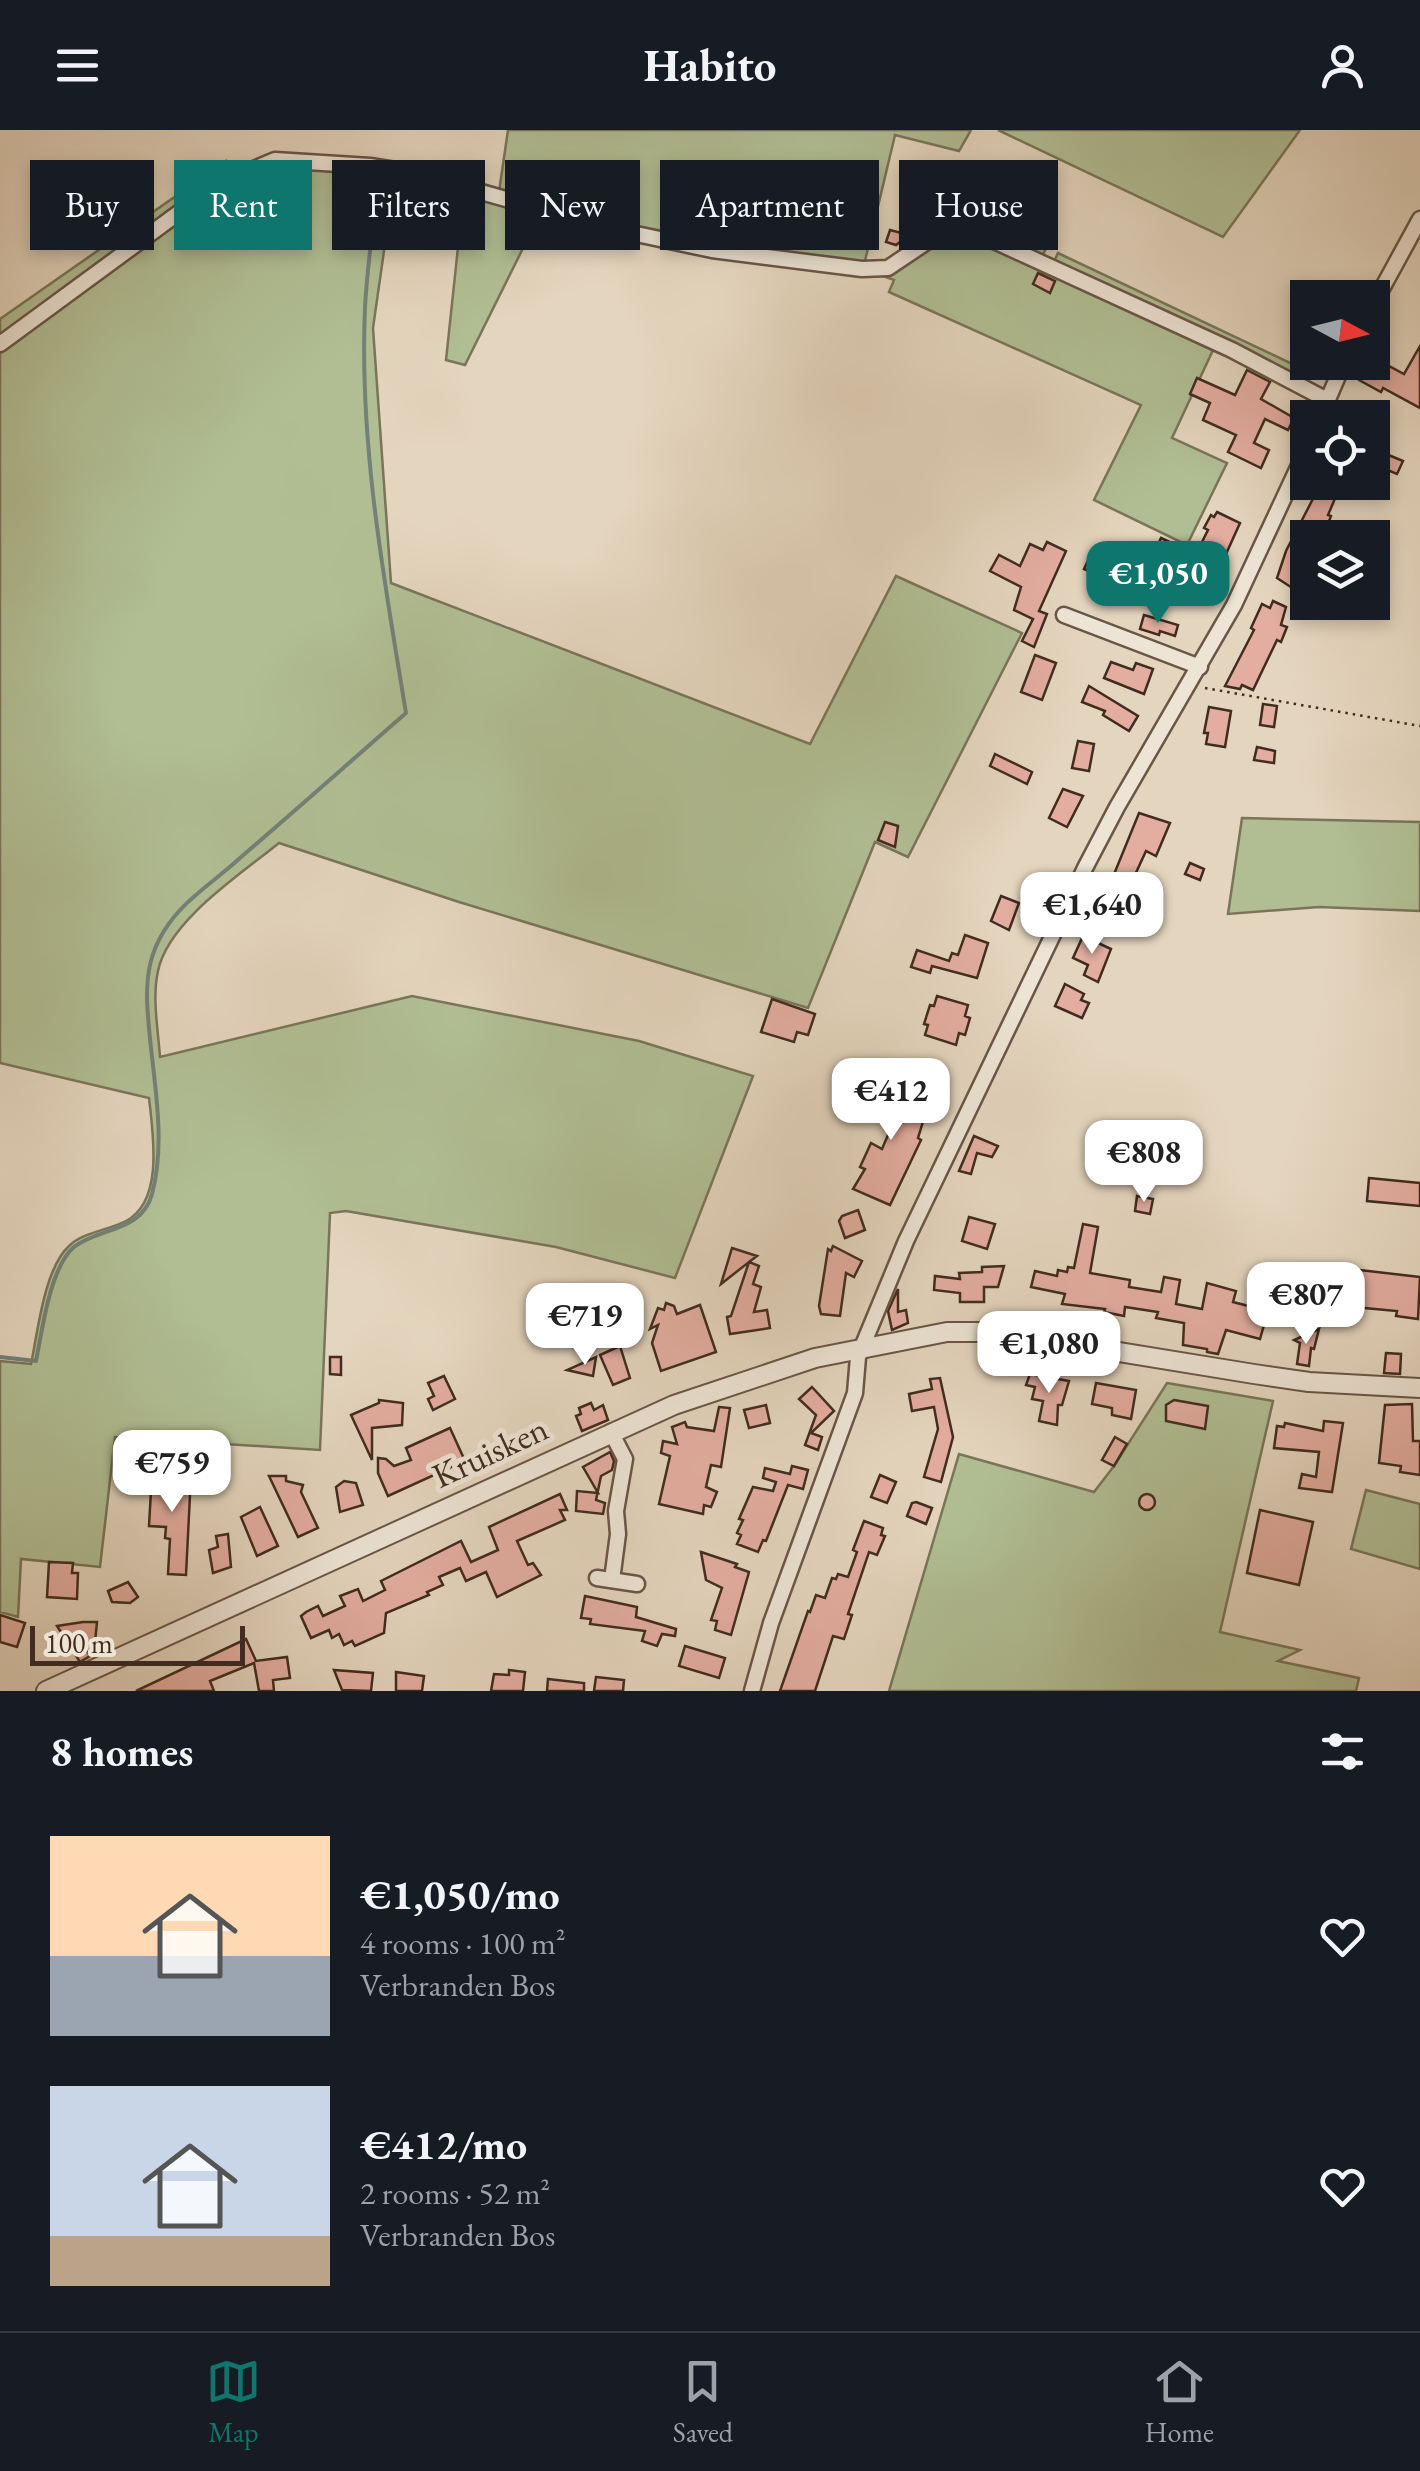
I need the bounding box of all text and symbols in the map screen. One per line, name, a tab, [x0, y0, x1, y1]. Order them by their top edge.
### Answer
text: Habito	[644, 36, 776, 94]
icon: menu	[50, 38, 105, 93]
icon: person	[1315, 38, 1370, 93]
chip: Buy	[30, 160, 154, 250]
chip: Rent	[174, 160, 312, 250]
chip: Filters	[332, 160, 485, 250]
chip: New	[505, 160, 640, 250]
chip: Apartment	[660, 160, 879, 250]
chip: House	[899, 160, 1058, 250]
north arrow	[1290, 280, 1390, 380]
map controls	[1290, 280, 1390, 620]
button: locate	[1290, 400, 1390, 500]
button: layers	[1290, 520, 1390, 620]
pin: €1,050	[1077, 541, 1239, 626]
text: €1,050	[1108, 552, 1208, 594]
pin: €1,640	[1011, 872, 1173, 957]
text: €1,640	[1042, 883, 1142, 925]
pin: €412	[832, 1058, 950, 1143]
text: €412	[854, 1069, 928, 1111]
pin: €808	[1085, 1120, 1203, 1205]
text: €808	[1107, 1131, 1181, 1173]
pin: €807	[1247, 1262, 1365, 1347]
text: €807	[1269, 1273, 1343, 1315]
pin: €719	[526, 1283, 644, 1368]
text: €719	[548, 1294, 622, 1336]
pin: €1,080	[968, 1311, 1130, 1396]
text: €1,080	[999, 1322, 1099, 1364]
street label: Kruisken	[425, 1405, 555, 1498]
pin: €759	[113, 1430, 231, 1515]
text: €759	[135, 1441, 209, 1483]
scale bar	[30, 1621, 245, 1666]
text: 100 m	[45, 1625, 113, 1661]
text: 8 homes	[50, 1724, 193, 1779]
icon: filters	[1315, 1724, 1370, 1779]
text: €1,050/mo	[360, 1867, 560, 1922]
icon: home	[130, 1876, 250, 1996]
icon: heart	[1315, 1909, 1370, 1964]
text: 4 rooms · 100 m²	[360, 1922, 566, 1964]
text: Verbranden Bos	[360, 1964, 555, 2006]
text: €412/mo	[360, 2117, 527, 2172]
icon: home	[130, 2126, 250, 2246]
icon: heart	[1315, 2159, 1370, 2214]
text: 2 rooms · 52 m²	[360, 2172, 550, 2214]
text: Verbranden Bos	[360, 2214, 555, 2256]
tab: Map	[206, 2354, 261, 2450]
tab: Saved	[673, 2354, 733, 2450]
tab: Home	[1145, 2354, 1214, 2450]

